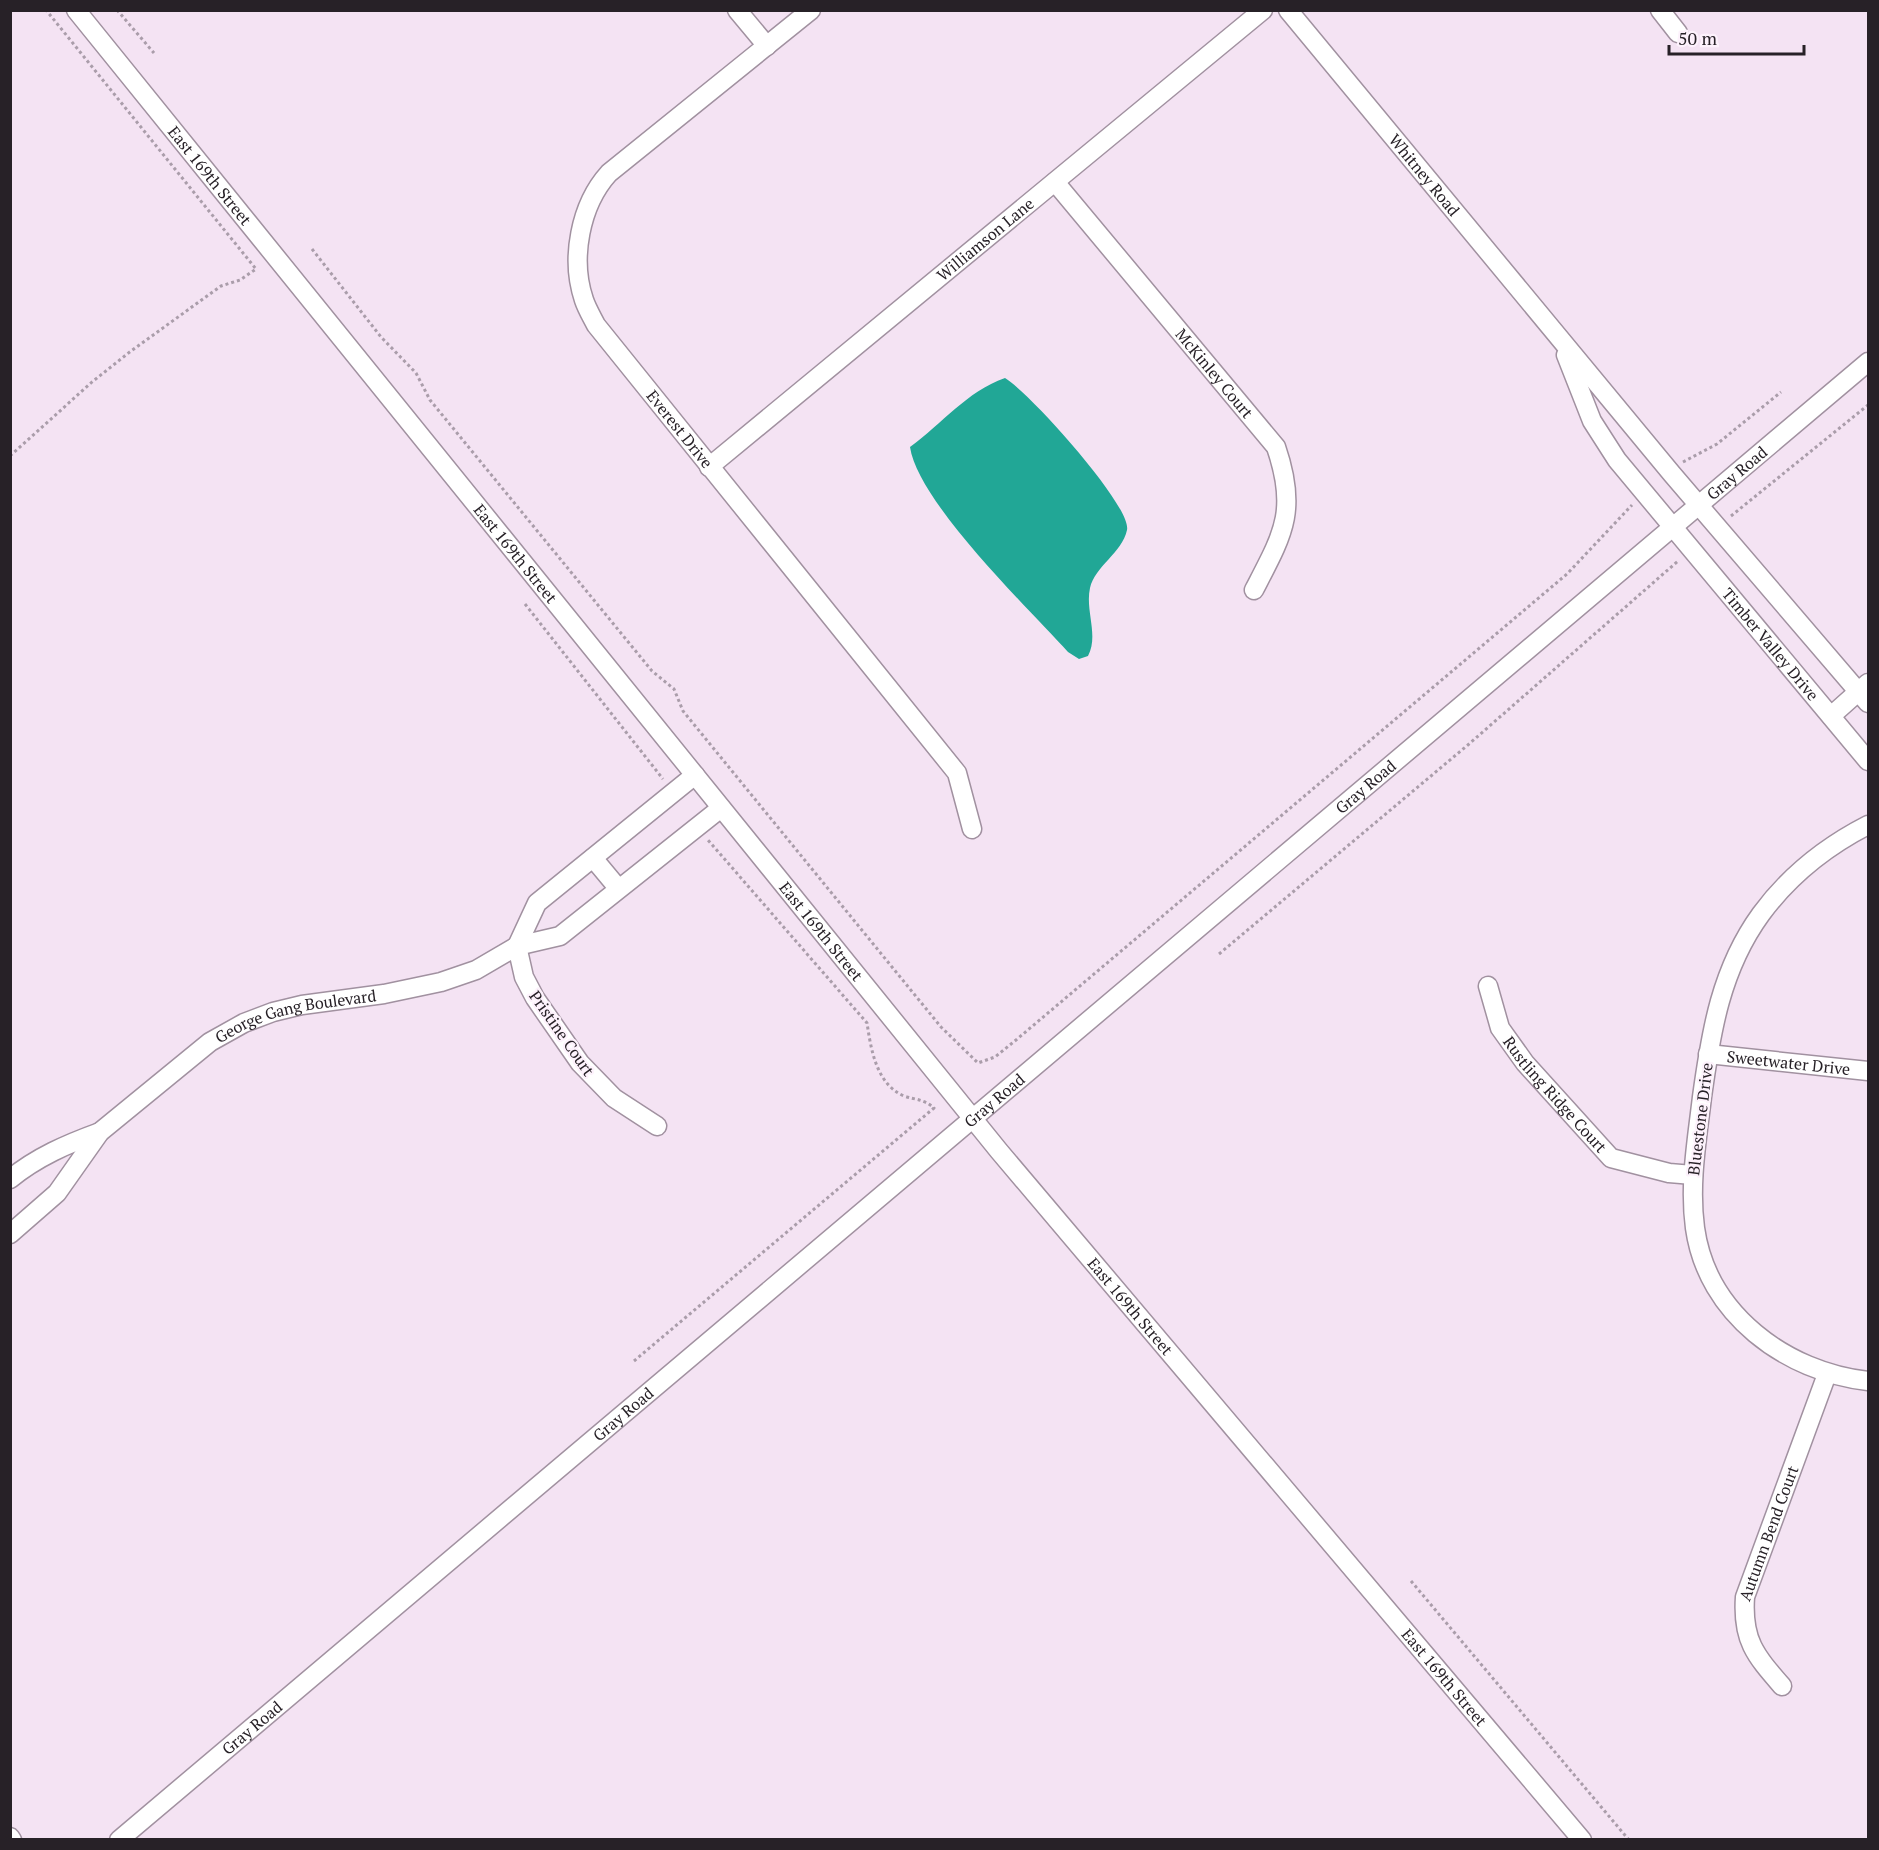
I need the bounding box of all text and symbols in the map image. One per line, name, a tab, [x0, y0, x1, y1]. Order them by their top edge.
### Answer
scale bar	[1669, 18, 1804, 56]
text: 50 m	[1678, 26, 1718, 50]
street label: East 169th Street	[163, 121, 257, 230]
street label: Whitney Road	[1384, 129, 1465, 221]
street label: Williamson Lane	[932, 193, 1038, 286]
street label: McKinley Court	[1171, 324, 1258, 423]
street label: Everest Drive	[642, 385, 718, 473]
street label: Gray Road	[1702, 441, 1772, 505]
street label: East 169th Street	[469, 499, 562, 608]
street label: Timber Valley Drive	[1717, 583, 1824, 705]
street label: Gray Road	[1331, 755, 1401, 819]
street label: East 169th Street	[774, 877, 868, 986]
street label: George Gang Boulevard	[211, 984, 378, 1048]
street label: Pristine Court	[524, 986, 600, 1080]
street label: Rustling Ridge Court	[1498, 1032, 1612, 1157]
street label: Sweetwater Drive	[1726, 1045, 1851, 1080]
street label: Bluestone Drive	[1682, 1061, 1718, 1177]
street label: Gray Road	[959, 1068, 1029, 1132]
street label: East 169th Street	[1083, 1253, 1178, 1360]
street label: Gray Road	[588, 1382, 658, 1446]
street label: Autumn Bend Court	[1733, 1462, 1803, 1604]
street label: East 169th Street	[1397, 1624, 1492, 1731]
street label: Gray Road	[217, 1696, 287, 1760]

